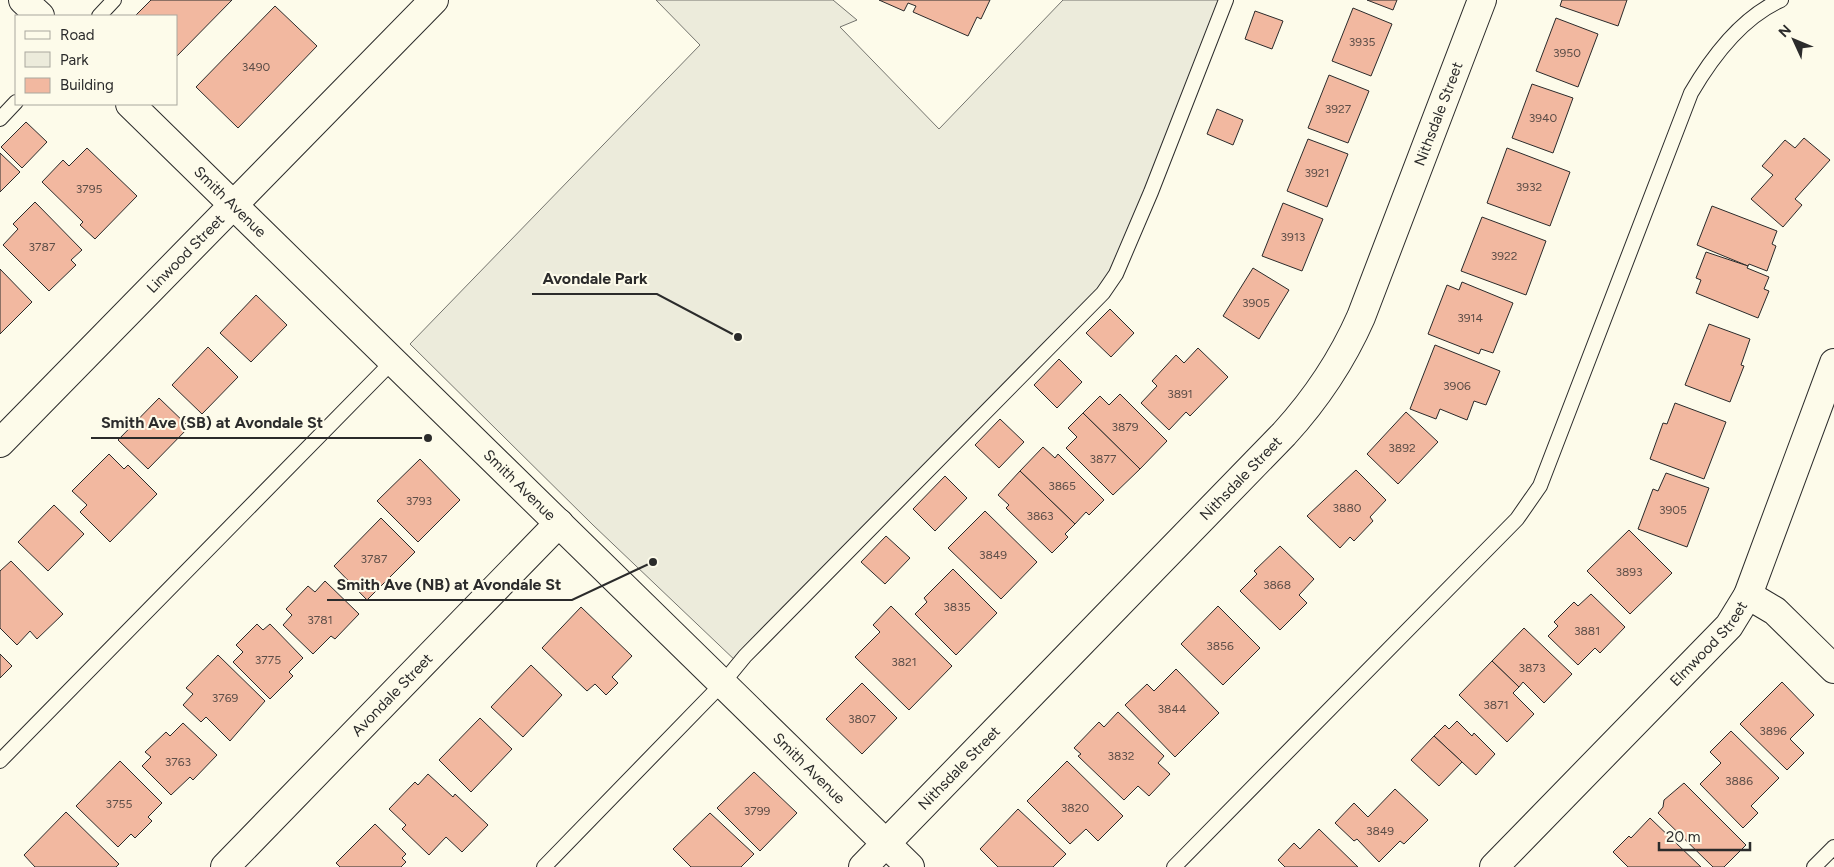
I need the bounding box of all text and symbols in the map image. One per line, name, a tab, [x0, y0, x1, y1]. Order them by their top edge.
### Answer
legend	[15, 15, 178, 105]
north arrow	[1769, 15, 1819, 65]
text: N	[1775, 22, 1795, 41]
text: Road	[60, 26, 95, 44]
house number: 3935	[1349, 35, 1375, 49]
house number: 3950	[1553, 46, 1581, 60]
text: Park	[60, 51, 89, 69]
street label: Nithsdale Street	[1411, 59, 1467, 168]
house number: 3490	[242, 60, 271, 74]
text: Building	[60, 76, 114, 94]
house number: 3927	[1325, 102, 1352, 116]
house number: 3940	[1529, 111, 1558, 125]
street label: Smith Avenue	[190, 163, 270, 241]
house number: 3921	[1305, 166, 1329, 180]
house number: 3932	[1516, 180, 1542, 194]
house number: 3795	[76, 182, 102, 196]
street label: Linwood Street	[143, 210, 228, 297]
house number: 3913	[1281, 230, 1305, 244]
house number: 3787	[29, 240, 56, 254]
house number: 3922	[1491, 249, 1517, 263]
callout: Avondale Park	[532, 263, 657, 294]
text: Avondale Park	[542, 269, 648, 288]
house number: 3905	[1242, 296, 1270, 310]
house number: 3914	[1457, 311, 1483, 325]
house number: 3906	[1443, 379, 1471, 393]
house number: 3891	[1167, 387, 1193, 401]
callout: Smith Ave (SB) at Avondale St	[91, 407, 333, 438]
text: Smith Ave (SB) at Avondale St	[101, 413, 323, 432]
house number: 3879	[1111, 420, 1139, 434]
street label: Nithsdale Street	[1196, 432, 1286, 524]
house number: 3892	[1388, 441, 1416, 455]
street label: Smith Avenue	[480, 446, 559, 524]
house number: 3877	[1090, 452, 1117, 466]
house number: 3865	[1048, 479, 1076, 493]
house number: 3793	[406, 494, 432, 508]
house number: 3880	[1333, 501, 1362, 515]
house number: 3905	[1659, 503, 1687, 517]
house number: 3863	[1026, 509, 1054, 523]
house number: 3849	[979, 548, 1007, 562]
house number: 3787	[361, 552, 388, 566]
house number: 3893	[1615, 565, 1643, 579]
callout: Smith Ave (NB) at Avondale St	[327, 569, 572, 600]
text: Smith Ave (NB) at Avondale St	[337, 575, 561, 594]
house number: 3868	[1263, 578, 1291, 592]
street label: Elmwood Street	[1666, 597, 1751, 690]
house number: 3835	[943, 600, 971, 614]
house number: 3781	[307, 613, 333, 627]
house number: 3881	[1574, 624, 1600, 638]
house number: 3856	[1206, 639, 1234, 653]
street label: Avondale Street	[348, 649, 437, 740]
house number: 3775	[255, 653, 281, 667]
house number: 3821	[891, 655, 917, 669]
house number: 3873	[1519, 661, 1545, 675]
house number: 3769	[212, 691, 238, 705]
house number: 3871	[1483, 698, 1509, 712]
house number: 3844	[1158, 702, 1187, 716]
house number: 3807	[848, 712, 877, 726]
street label: Nithsdale Street	[914, 722, 1004, 814]
house number: 3896	[1759, 724, 1787, 738]
street label: Smith Avenue	[769, 729, 849, 808]
house number: 3832	[1107, 749, 1135, 763]
house number: 3763	[165, 755, 191, 769]
house number: 3886	[1725, 774, 1753, 788]
house number: 3755	[106, 797, 132, 811]
house number: 3820	[1061, 801, 1089, 815]
house number: 3799	[744, 804, 770, 818]
scale bar	[1659, 820, 1750, 852]
house number: 3849	[1366, 824, 1394, 838]
text: 20 m	[1666, 828, 1700, 846]

